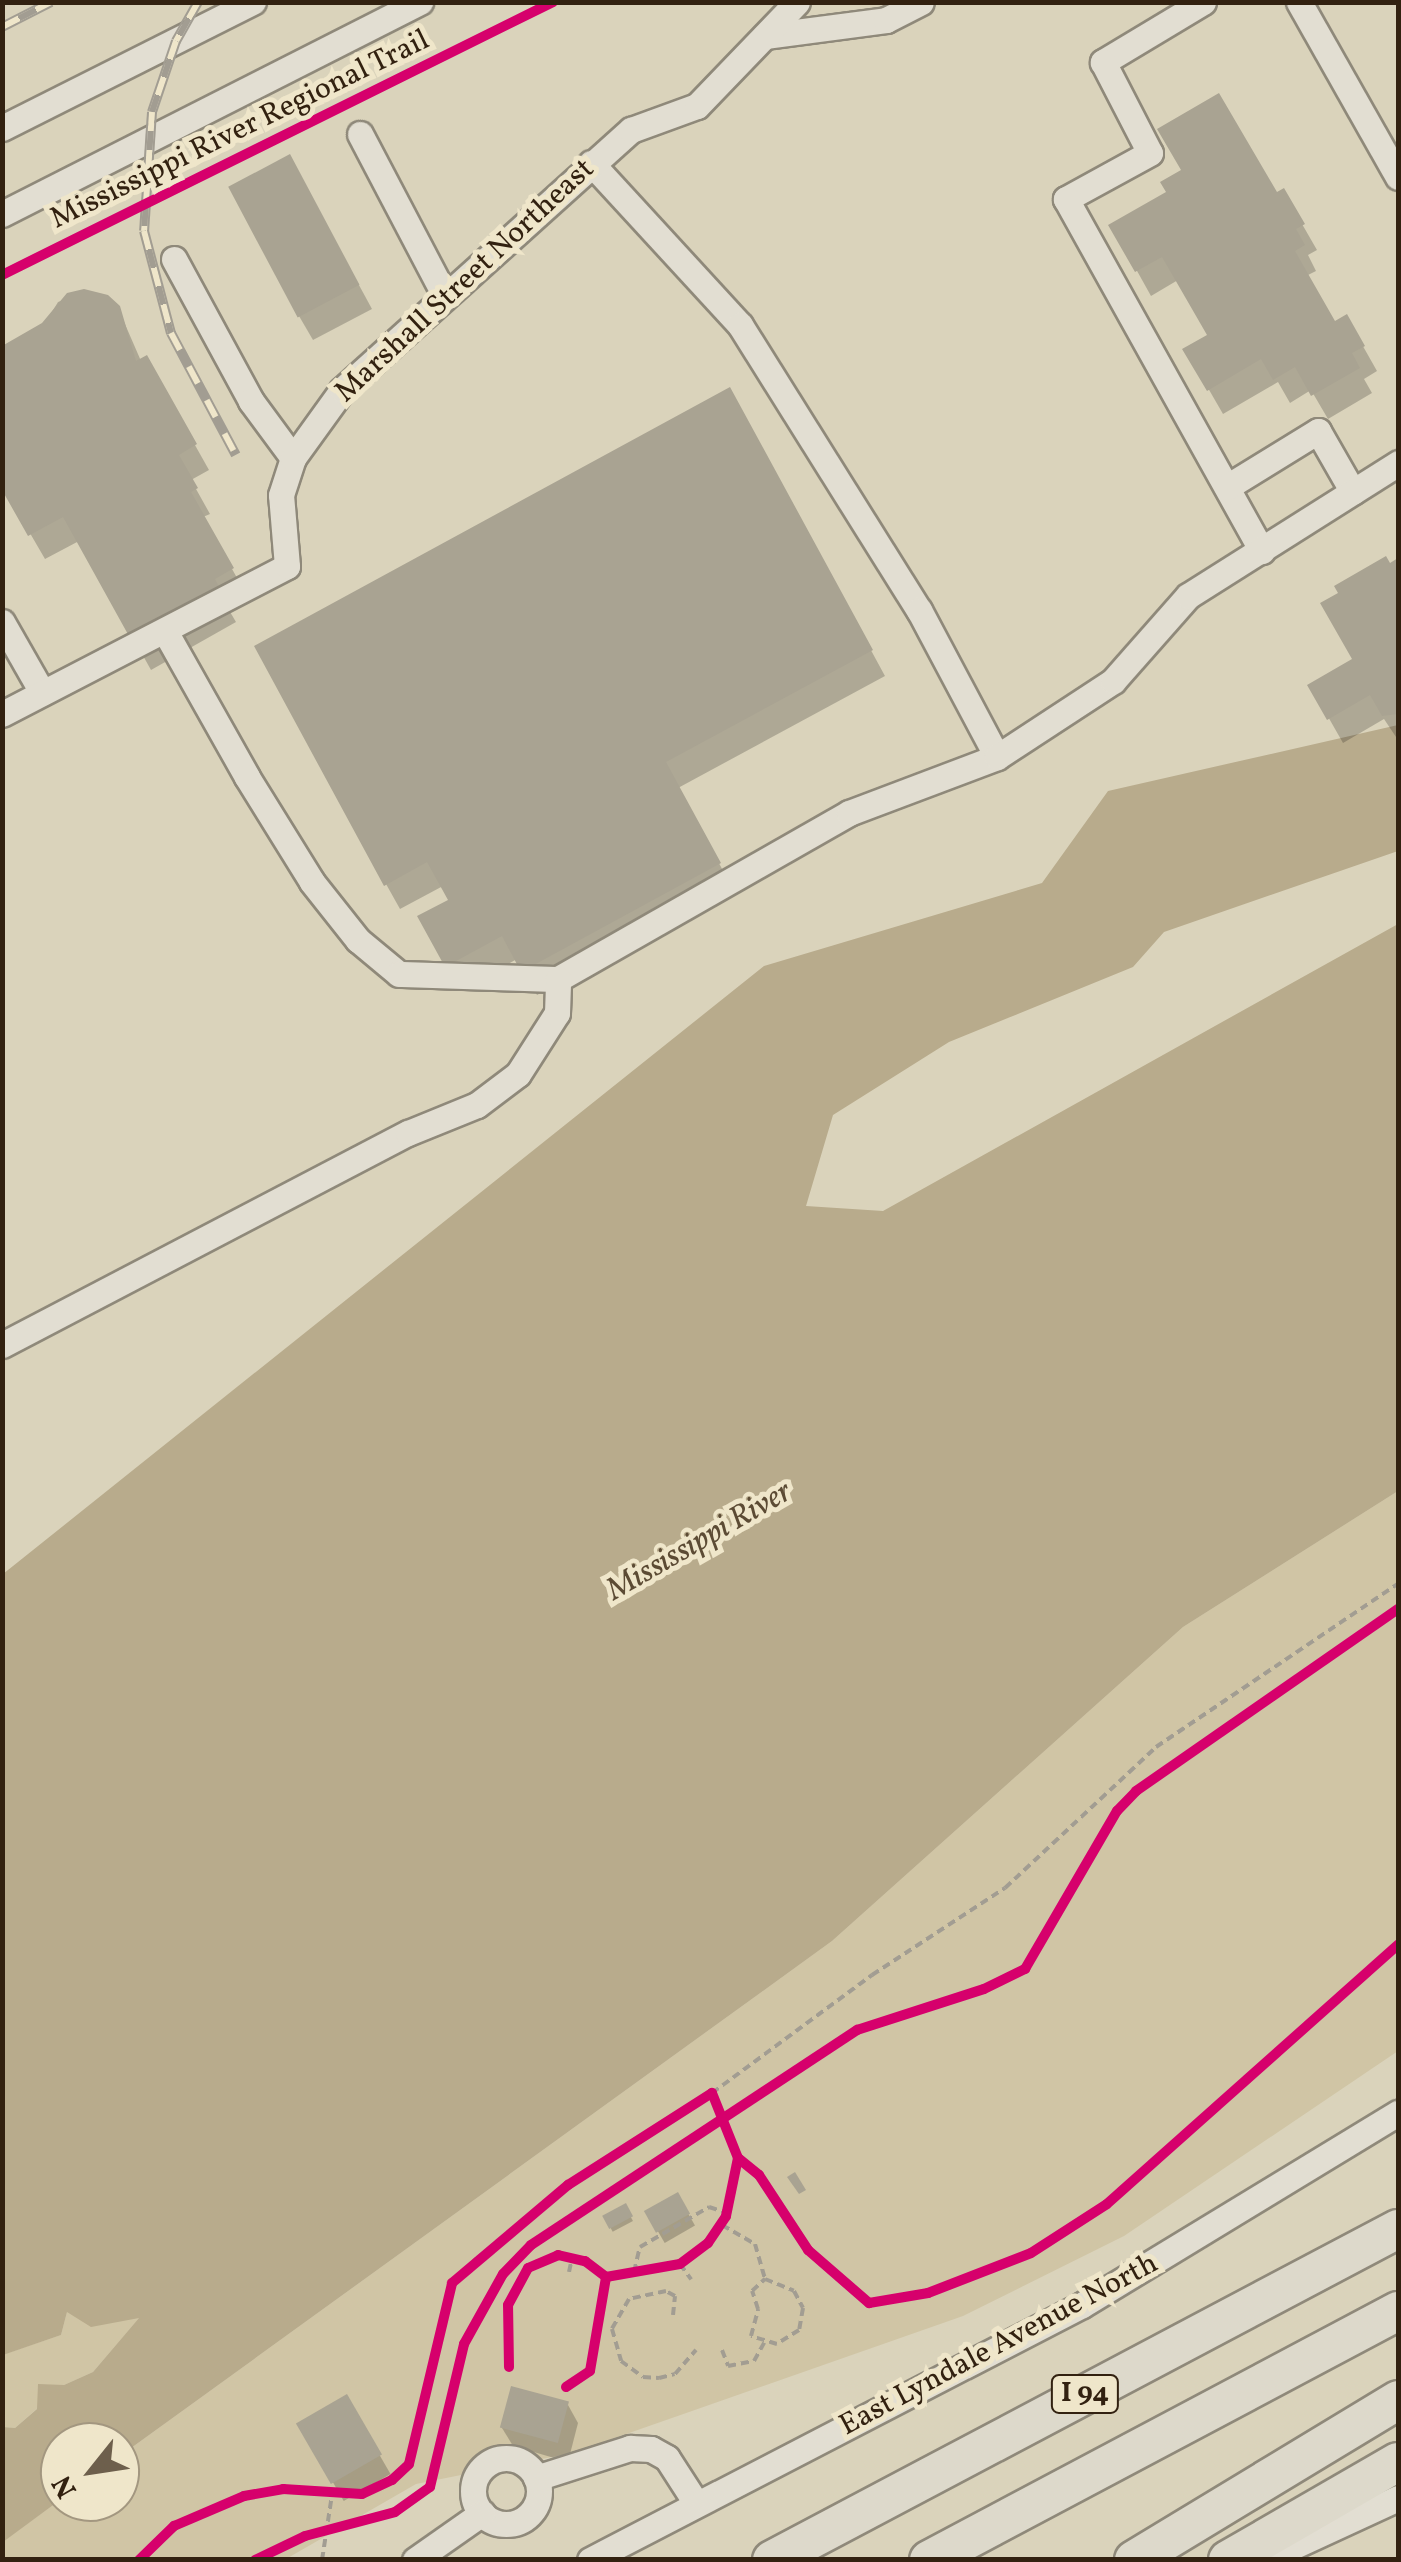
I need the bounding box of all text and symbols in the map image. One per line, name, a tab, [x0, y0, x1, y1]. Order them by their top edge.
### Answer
street label: Mississippi River Regional Trail	[44, 22, 436, 238]
street label: Marshall Street Northeast	[328, 151, 602, 411]
water label: Mississippi River	[600, 1473, 800, 1611]
street label: East Lyndale Avenue North	[834, 2246, 1164, 2444]
road number: I 94	[1050, 2371, 1120, 2417]
north arrow	[40, 2422, 140, 2522]
text: N	[43, 2468, 87, 2505]

